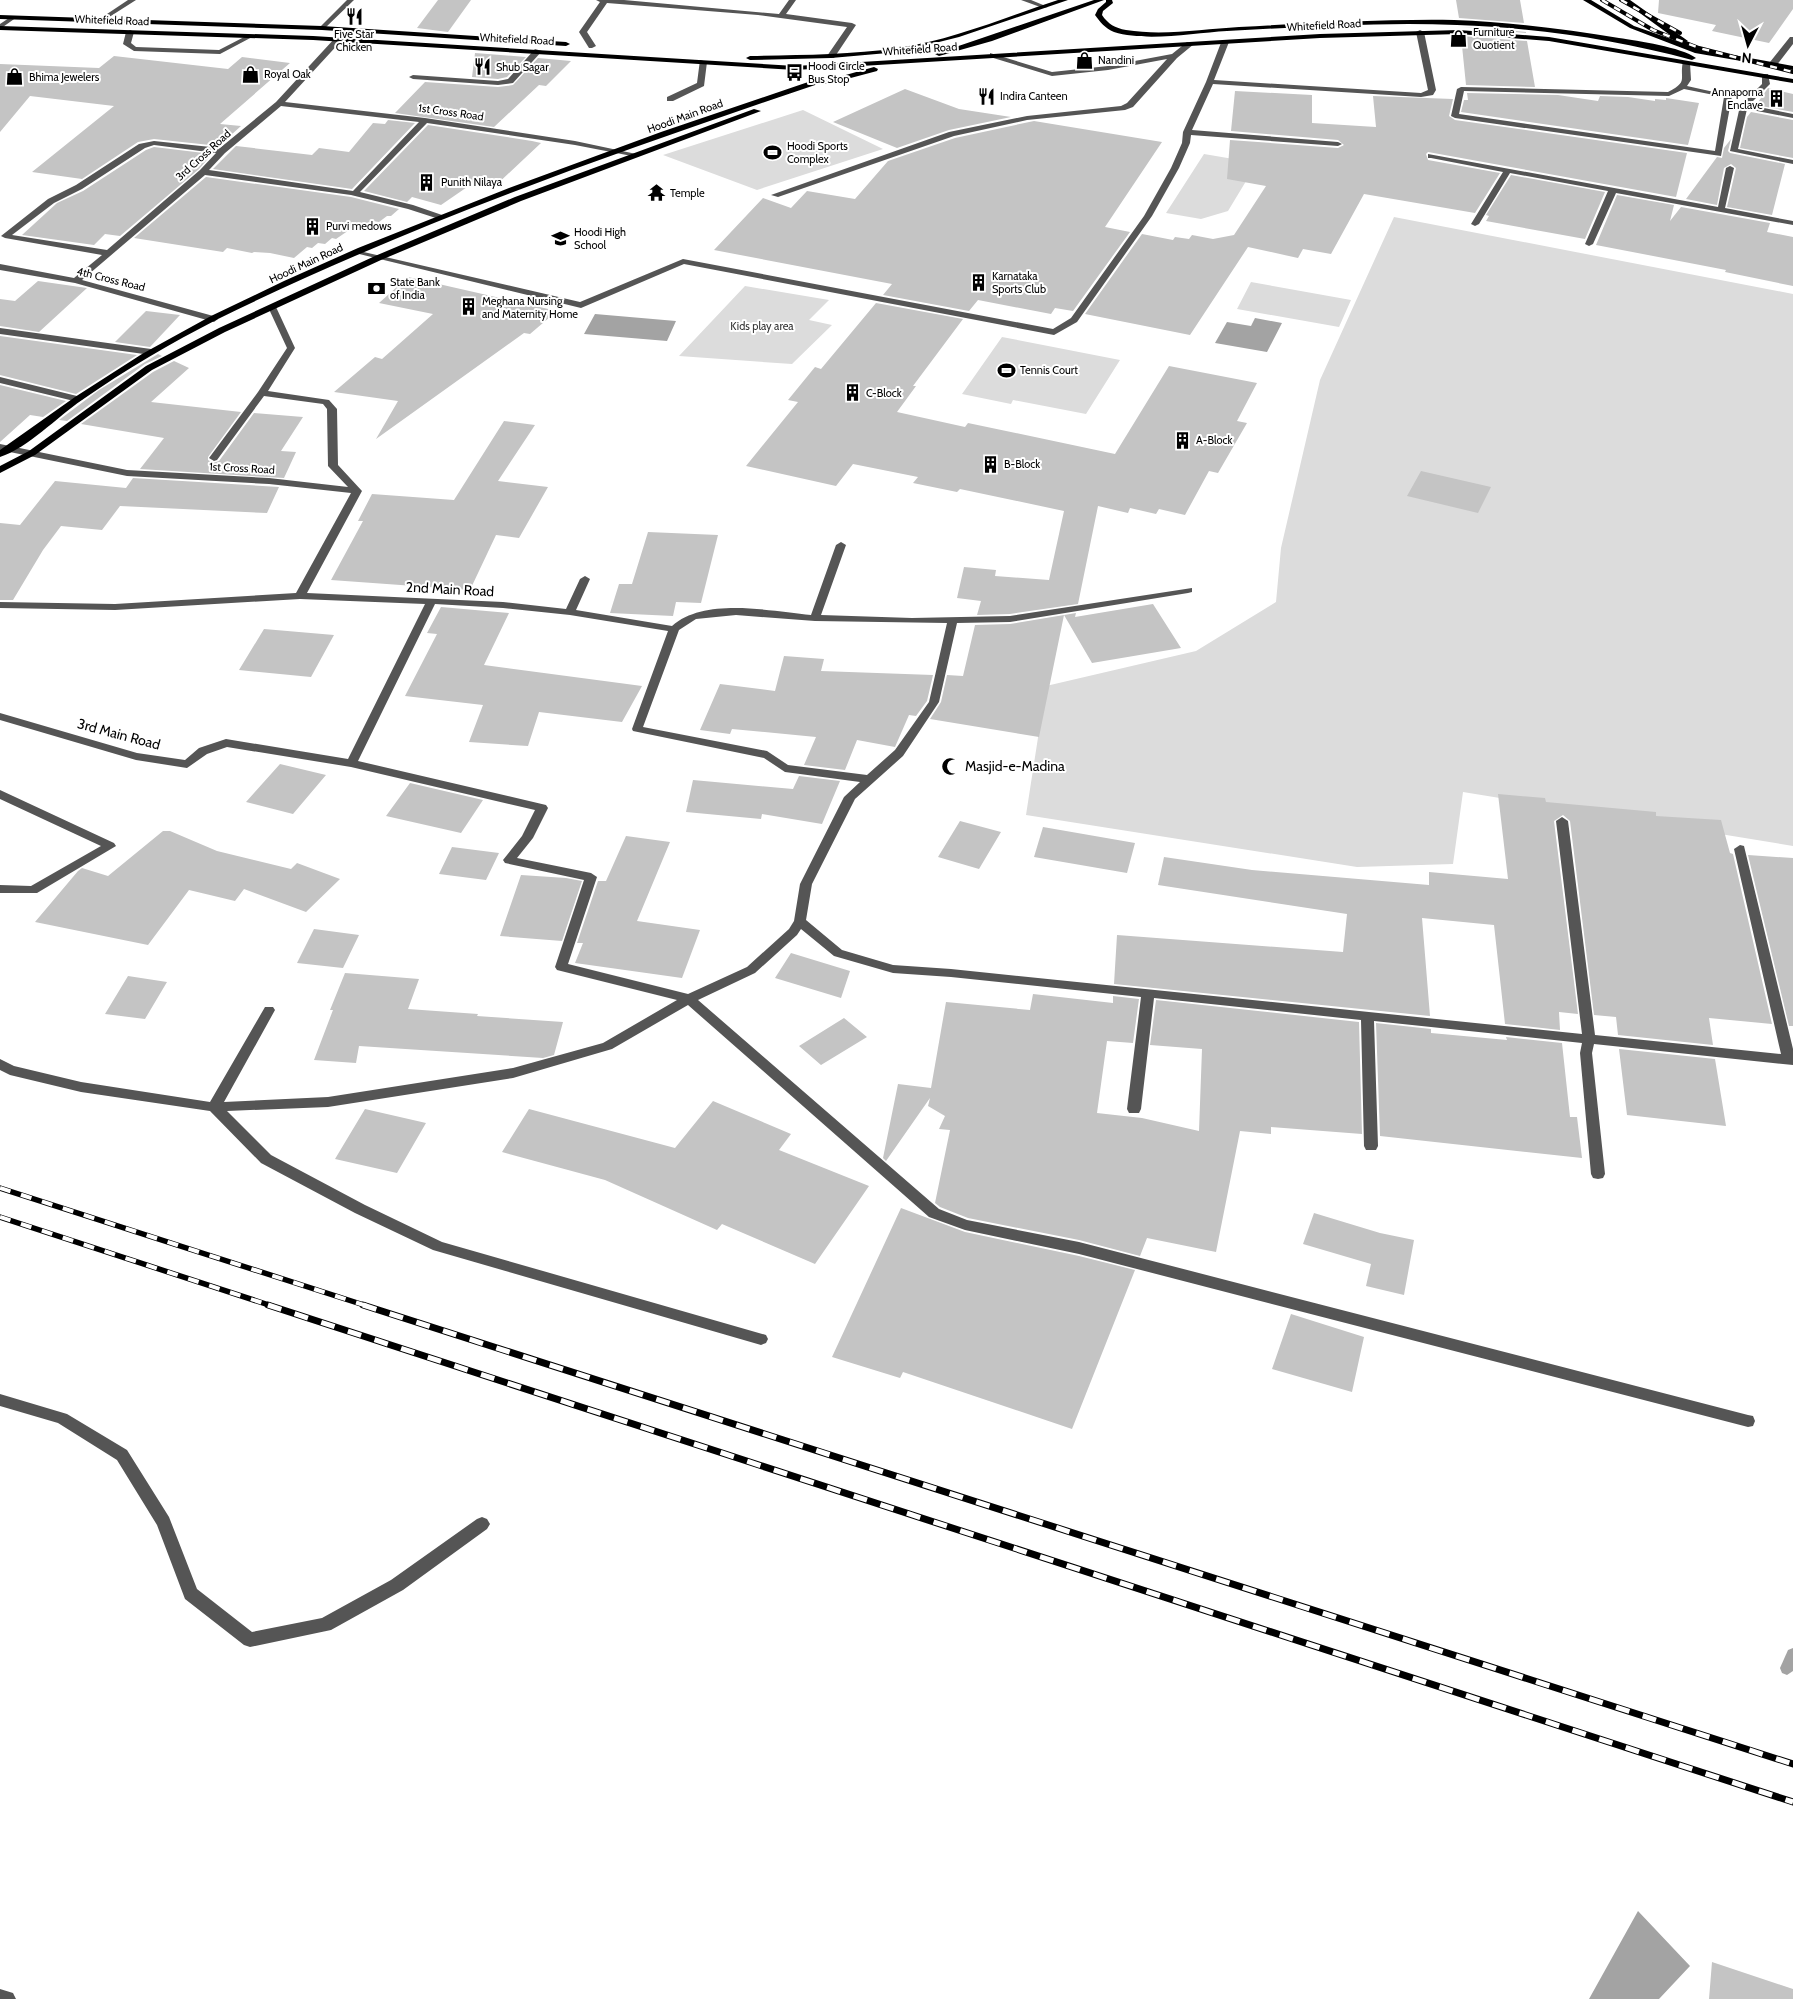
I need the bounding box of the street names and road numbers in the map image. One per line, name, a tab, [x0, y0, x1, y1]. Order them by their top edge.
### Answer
street label: Whitefield Road	[74, 12, 150, 28]
street label: Whitefield Road	[1286, 16, 1362, 34]
street label: Whitefield Road	[479, 30, 555, 48]
street label: Whitefield Road	[882, 39, 958, 59]
street label: Hoodi Main Road	[645, 96, 725, 136]
street label: 1st Cross Road	[417, 100, 485, 124]
street label: 3rd Cross Road	[173, 127, 233, 183]
street label: Hoodi Main Road	[267, 240, 345, 286]
street label: 4th Cross Road	[75, 264, 147, 294]
street label: 1st Cross Road	[209, 459, 275, 477]
street label: 2nd Main Road	[405, 578, 495, 600]
street label: 3rd Main Road	[76, 714, 162, 754]

